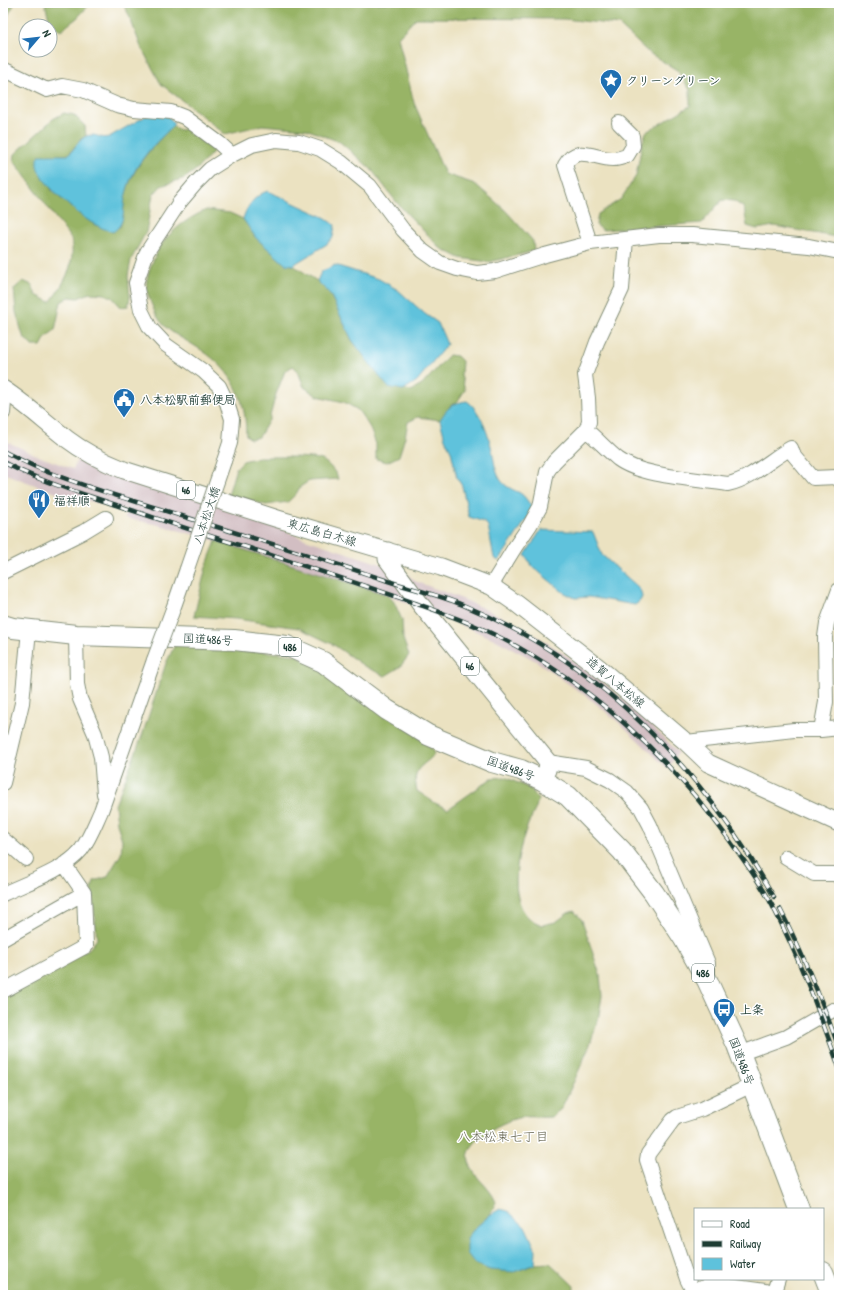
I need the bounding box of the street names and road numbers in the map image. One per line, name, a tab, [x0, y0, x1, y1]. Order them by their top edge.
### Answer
road number: 46	[177, 481, 195, 499]
street label: 八本松大橋	[188, 484, 224, 546]
street label: 東広島白木線	[285, 514, 359, 550]
street label: 国道486号	[182, 629, 234, 649]
road number: 486	[279, 638, 301, 656]
street label: 造賀八本松線	[583, 652, 649, 712]
road number: 46	[461, 657, 479, 675]
street label: 国道486号	[484, 751, 538, 785]
road number: 486	[692, 964, 714, 982]
street label: 国道486号	[725, 1034, 759, 1088]

